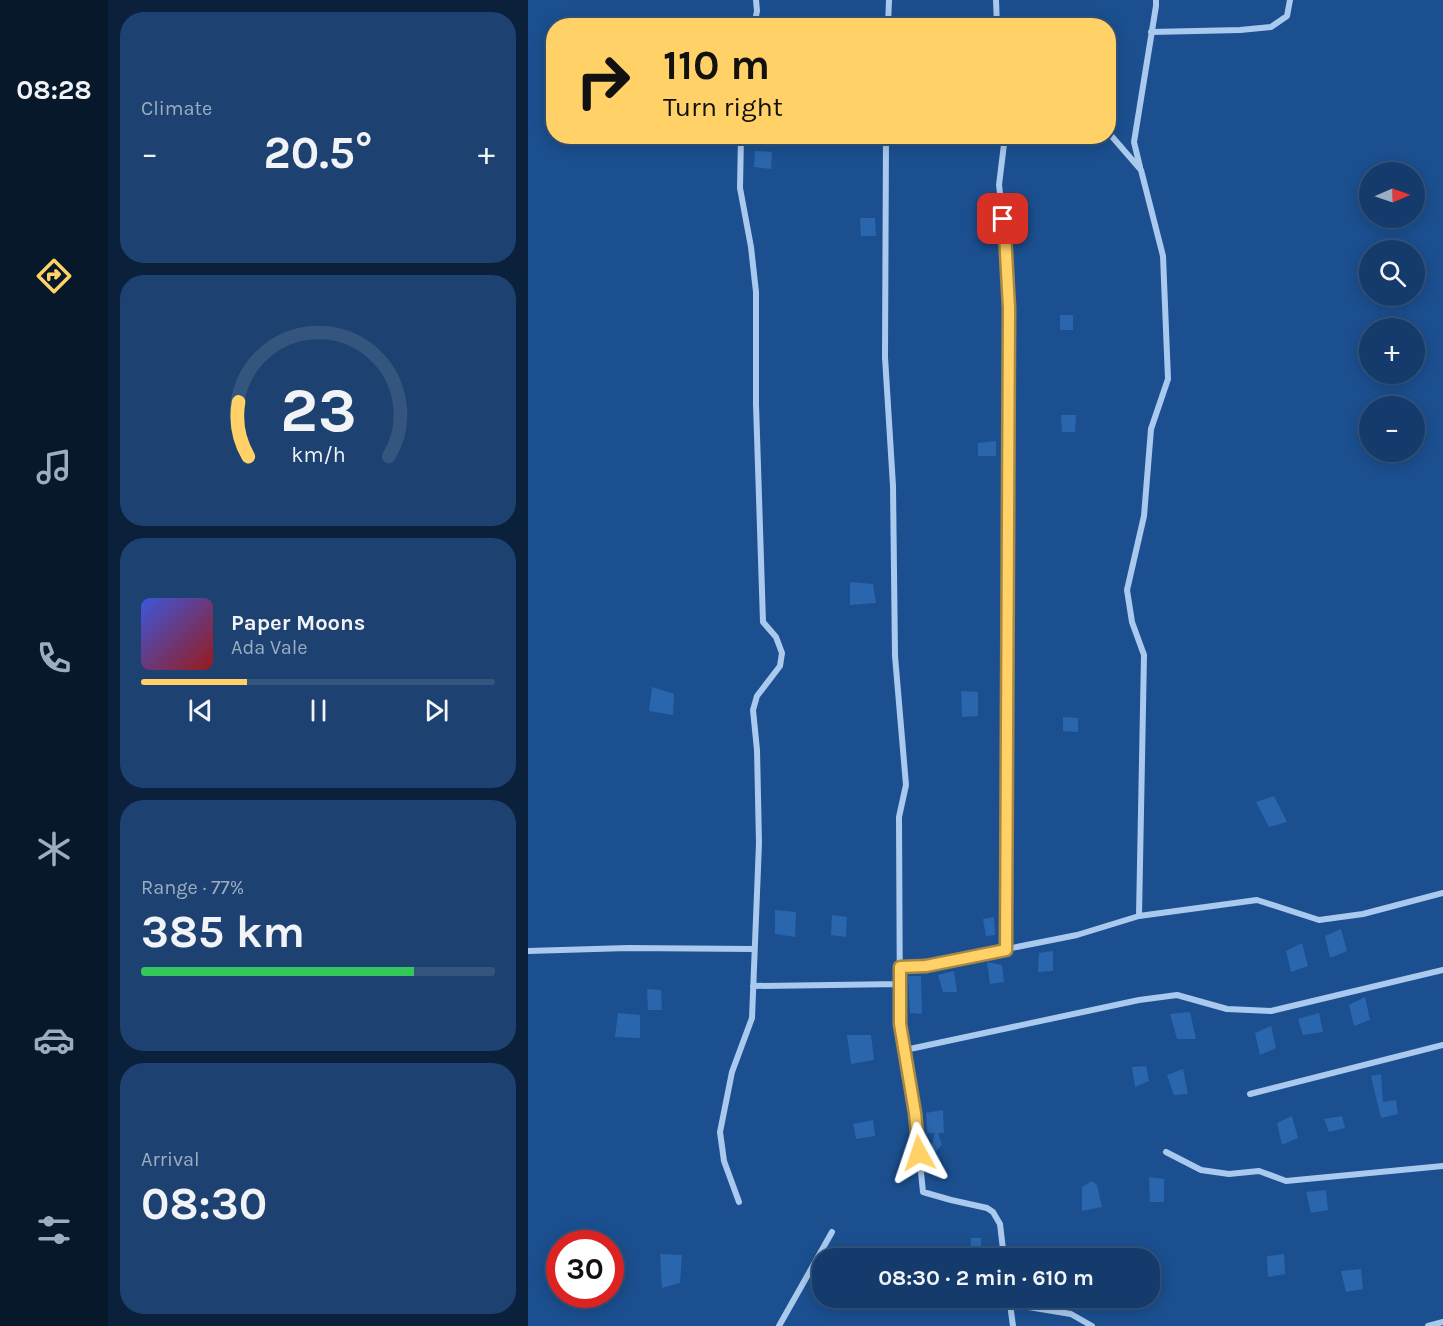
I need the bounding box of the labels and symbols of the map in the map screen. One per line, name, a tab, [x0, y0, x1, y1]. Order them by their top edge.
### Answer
north arrow	[1359, 162, 1425, 228]
pin	[977, 193, 1028, 244]
position arrow	[887, 1121, 951, 1185]
speed limit sign: 30	[546, 1230, 624, 1308]

